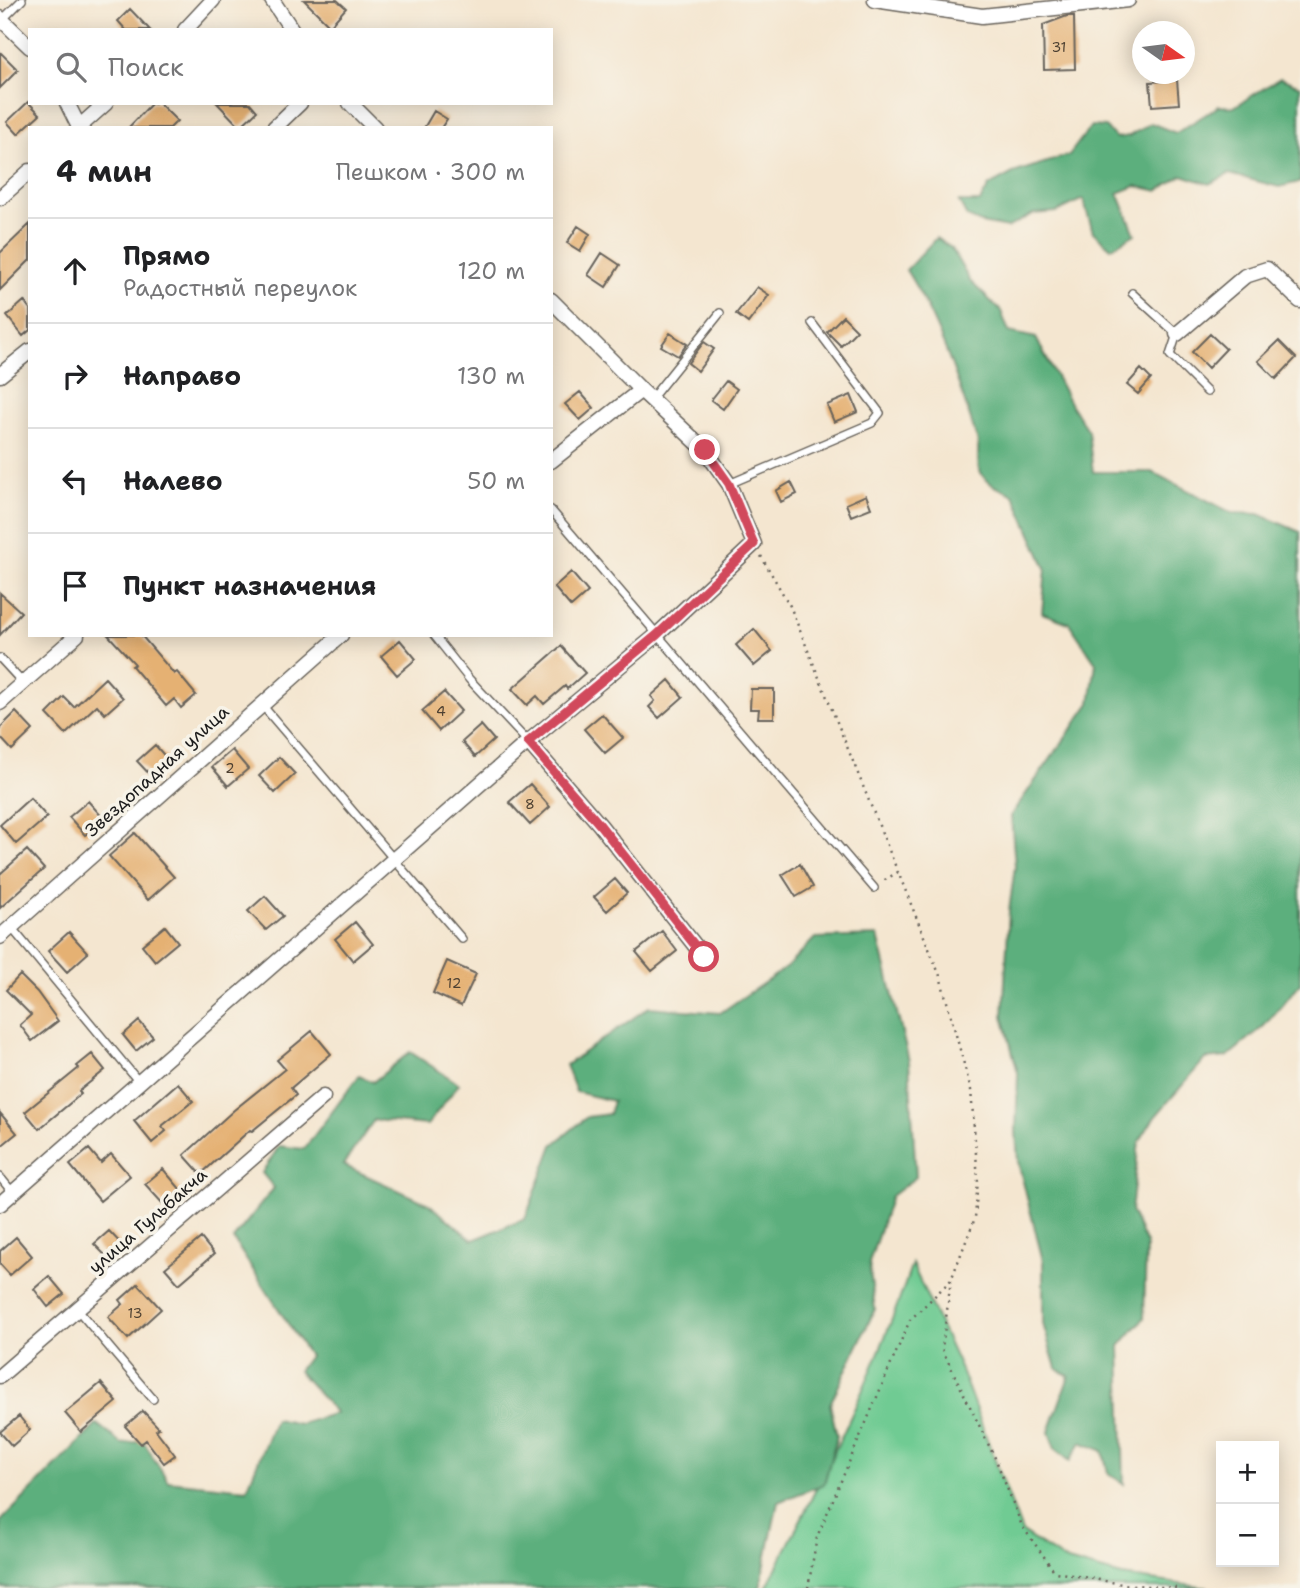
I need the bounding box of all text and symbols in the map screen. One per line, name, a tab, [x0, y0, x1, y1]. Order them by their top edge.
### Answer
north arrow	[1132, 21, 1195, 84]
search box	[28, 28, 553, 105]
house number: 31	[1052, 38, 1066, 56]
icon: search	[52, 48, 90, 86]
text: Поиск	[108, 49, 184, 84]
text: 4 мин	[56, 151, 152, 192]
text: Пешком · 300 m	[336, 157, 525, 187]
text: Прямо	[123, 238, 211, 273]
icon: ahead	[56, 252, 94, 290]
text: 120 m	[457, 256, 525, 286]
text: Радостный переулок	[123, 273, 357, 303]
icon: right	[56, 357, 94, 395]
text: Направо	[123, 358, 241, 393]
text: 130 m	[457, 361, 525, 391]
route end	[689, 434, 720, 465]
icon: left	[56, 462, 94, 500]
text: Налево	[123, 463, 223, 498]
text: 50 m	[467, 466, 525, 496]
icon: arrive	[56, 567, 94, 605]
text: Пункт назначения	[123, 568, 376, 603]
street label: Звездопадная улица	[80, 700, 234, 842]
house number: 4	[436, 702, 446, 720]
house number: 2	[225, 759, 235, 777]
house number: 8	[525, 795, 535, 813]
route start	[688, 941, 719, 972]
house number: 12	[447, 974, 461, 992]
street label: улица Гульбакча	[84, 1163, 212, 1279]
house number: 13	[128, 1304, 142, 1322]
map controls	[1216, 1441, 1279, 1567]
button: +	[1216, 1441, 1279, 1504]
button: −	[1216, 1504, 1279, 1567]

